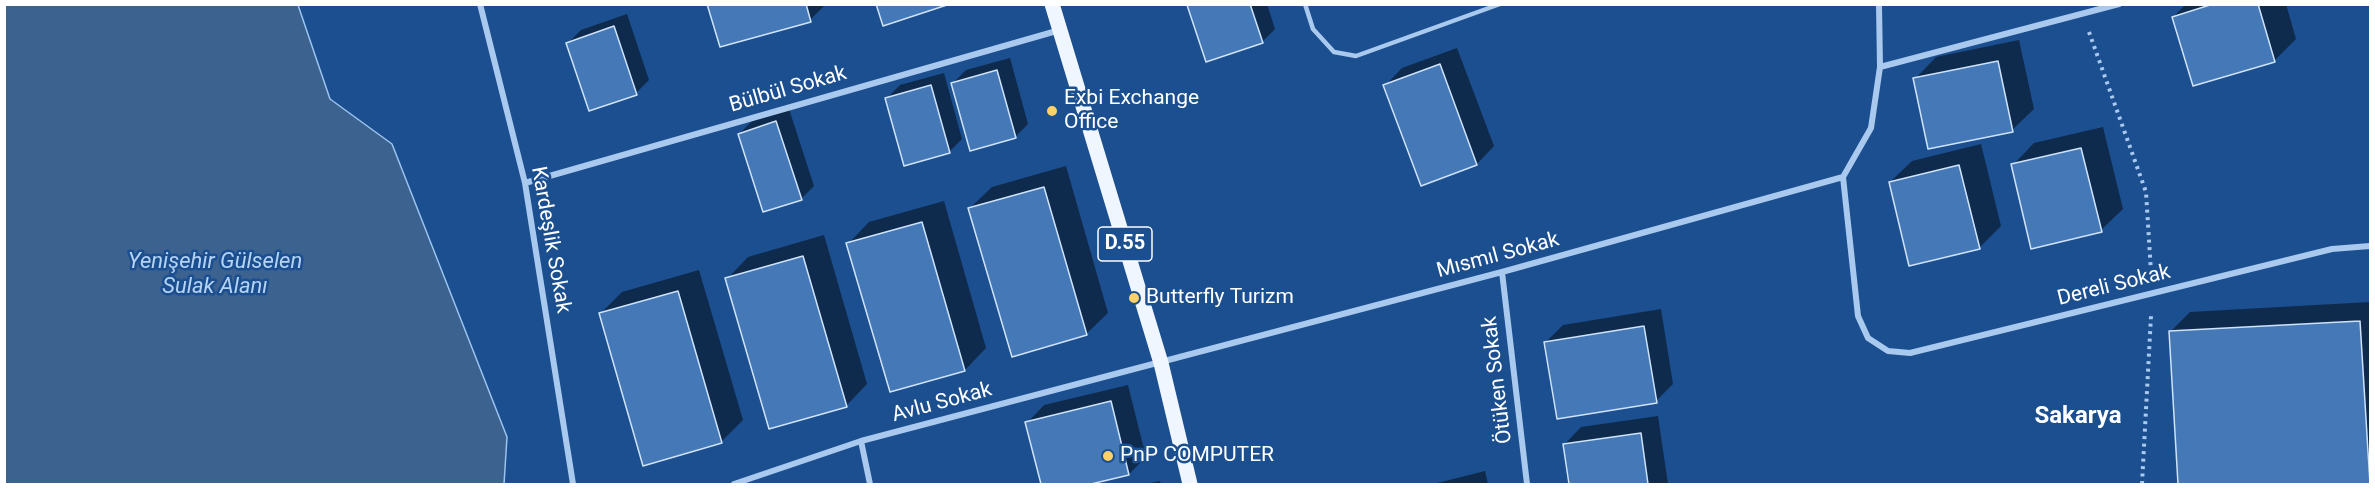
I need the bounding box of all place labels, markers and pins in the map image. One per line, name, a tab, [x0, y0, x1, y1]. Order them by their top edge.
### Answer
place label: Exbi Exchange Office	[1064, 86, 1199, 136]
marker: Exbi Exchange Office	[1045, 104, 1059, 118]
place label: Butterfly Turizm	[1146, 285, 1294, 311]
marker: Butterfly Turizm	[1127, 291, 1141, 305]
place label: PnP COMPUTER	[1120, 443, 1274, 469]
marker: PnP COMPUTER	[1101, 449, 1115, 463]

